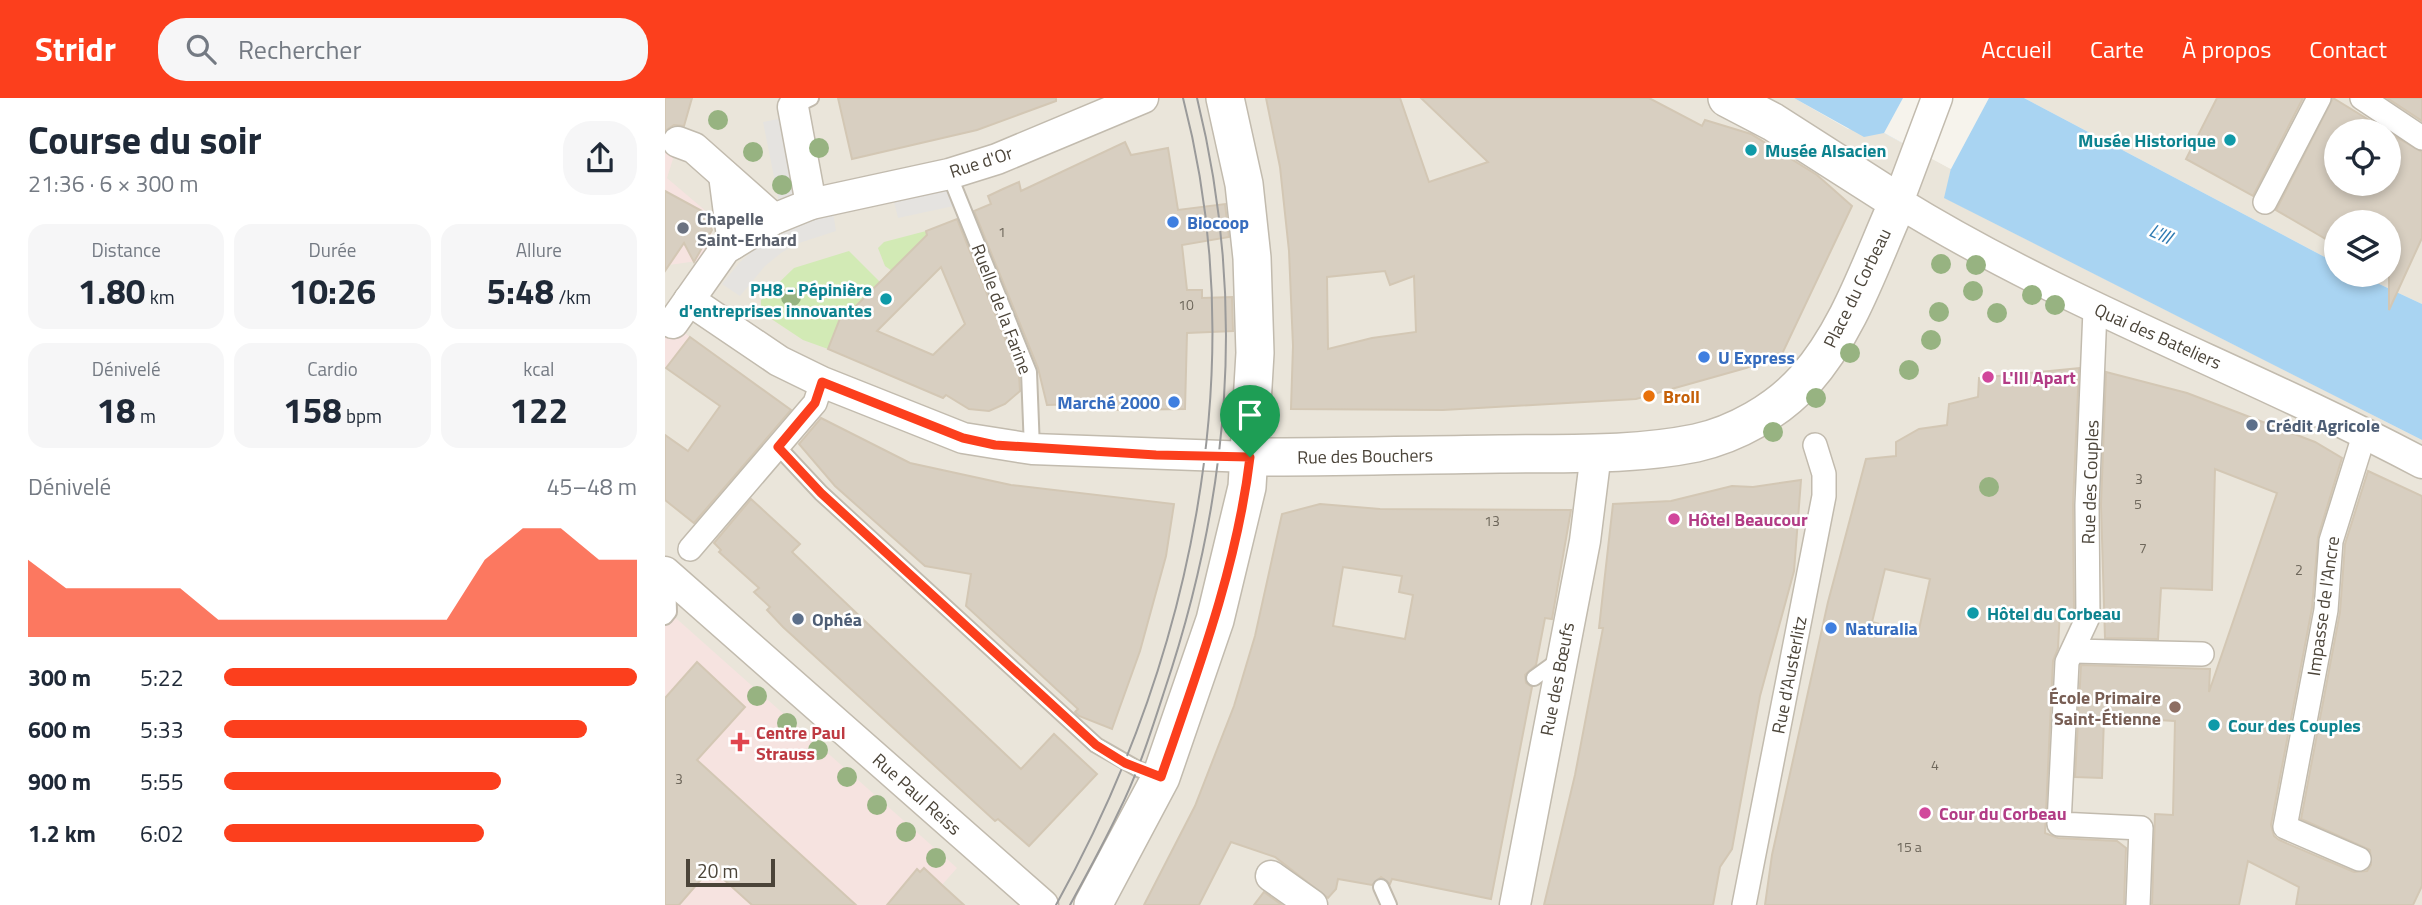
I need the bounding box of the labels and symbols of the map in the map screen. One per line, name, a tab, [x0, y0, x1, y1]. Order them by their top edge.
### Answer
place label: Musée Historique	[2078, 127, 2216, 154]
marker: Musée Historique	[2222, 132, 2238, 148]
place label: Musée Alsacien	[1765, 137, 1886, 164]
street label: Rue d'Or	[946, 139, 1016, 185]
marker: Musée Alsacien	[1743, 142, 1759, 158]
place label: Chapelle Saint-Erhard	[697, 205, 797, 253]
place label: Biocoop	[1187, 209, 1249, 236]
marker: Biocoop	[1165, 214, 1181, 230]
water label: L'Ill	[2145, 215, 2179, 252]
marker: Chapelle Saint-Erhard	[675, 220, 691, 236]
house number: 1	[998, 221, 1006, 242]
street label: Place du Corbeau	[1816, 224, 1898, 352]
street label: Ruelle de la Farine	[965, 240, 1039, 378]
place label: PH8 - Pépinière d'entreprises innovantes	[679, 276, 872, 324]
marker: PH8 - Pépinière d'entreprises innovantes	[878, 291, 894, 307]
house number: 10	[1178, 294, 1194, 315]
street label: Quai des Bateliers	[2090, 296, 2226, 376]
place label: U Express	[1718, 344, 1795, 371]
marker: U Express	[1696, 349, 1712, 365]
place label: L'III Apart	[2002, 364, 2076, 391]
marker: L'III Apart	[1980, 369, 1996, 385]
place label: Broll	[1663, 383, 1700, 410]
pin	[1220, 385, 1280, 457]
marker: Broll	[1641, 388, 1657, 404]
place label: Marché 2000	[1057, 389, 1160, 416]
marker: Marché 2000	[1166, 394, 1182, 410]
place label: Crédit Agricole	[2266, 412, 2380, 439]
marker: Crédit Agricole	[2244, 417, 2260, 433]
street label: Rue des Couples	[2074, 419, 2106, 545]
street label: Rue des Bouchers	[1297, 441, 1433, 471]
house number: 3	[2135, 468, 2143, 489]
house number: 5	[2134, 493, 2142, 514]
place label: Hôtel Beaucour	[1688, 506, 1808, 533]
house number: 13	[1484, 510, 1500, 531]
marker: Hôtel Beaucour	[1666, 511, 1682, 527]
street label: Impasse de l'Ancre	[2300, 534, 2346, 678]
house number: 7	[2139, 537, 2147, 558]
house number: 2	[2295, 559, 2303, 580]
place label: Hôtel du Corbeau	[1987, 600, 2121, 627]
marker: Hôtel du Corbeau	[1965, 605, 1981, 621]
place label: Ophéa	[812, 606, 862, 633]
marker: Ophéa	[790, 611, 806, 627]
street label: Rue d'Austerlitz	[1764, 614, 1814, 736]
place label: Naturalia	[1845, 615, 1918, 642]
street label: Rue des Bœufs	[1533, 620, 1581, 738]
marker: Naturalia	[1823, 620, 1839, 636]
place label: École Primaire Saint-Étienne	[2049, 684, 2161, 732]
marker: École Primaire Saint-Étienne	[2167, 699, 2183, 715]
place label: Cour des Couples	[2228, 712, 2361, 739]
marker: Cour des Couples	[2206, 717, 2222, 733]
place label: Centre Paul Strauss	[756, 719, 846, 767]
marker: Centre Paul Strauss	[730, 732, 750, 752]
street label: Rue Paul Reiss	[866, 747, 968, 841]
house number: 4	[1931, 754, 1939, 775]
house number: 3	[675, 768, 683, 789]
place label: Cour du Corbeau	[1939, 800, 2067, 827]
marker: Cour du Corbeau	[1917, 805, 1933, 821]
house number: 15 a	[1896, 836, 1922, 857]
scale bar	[686, 856, 775, 888]

